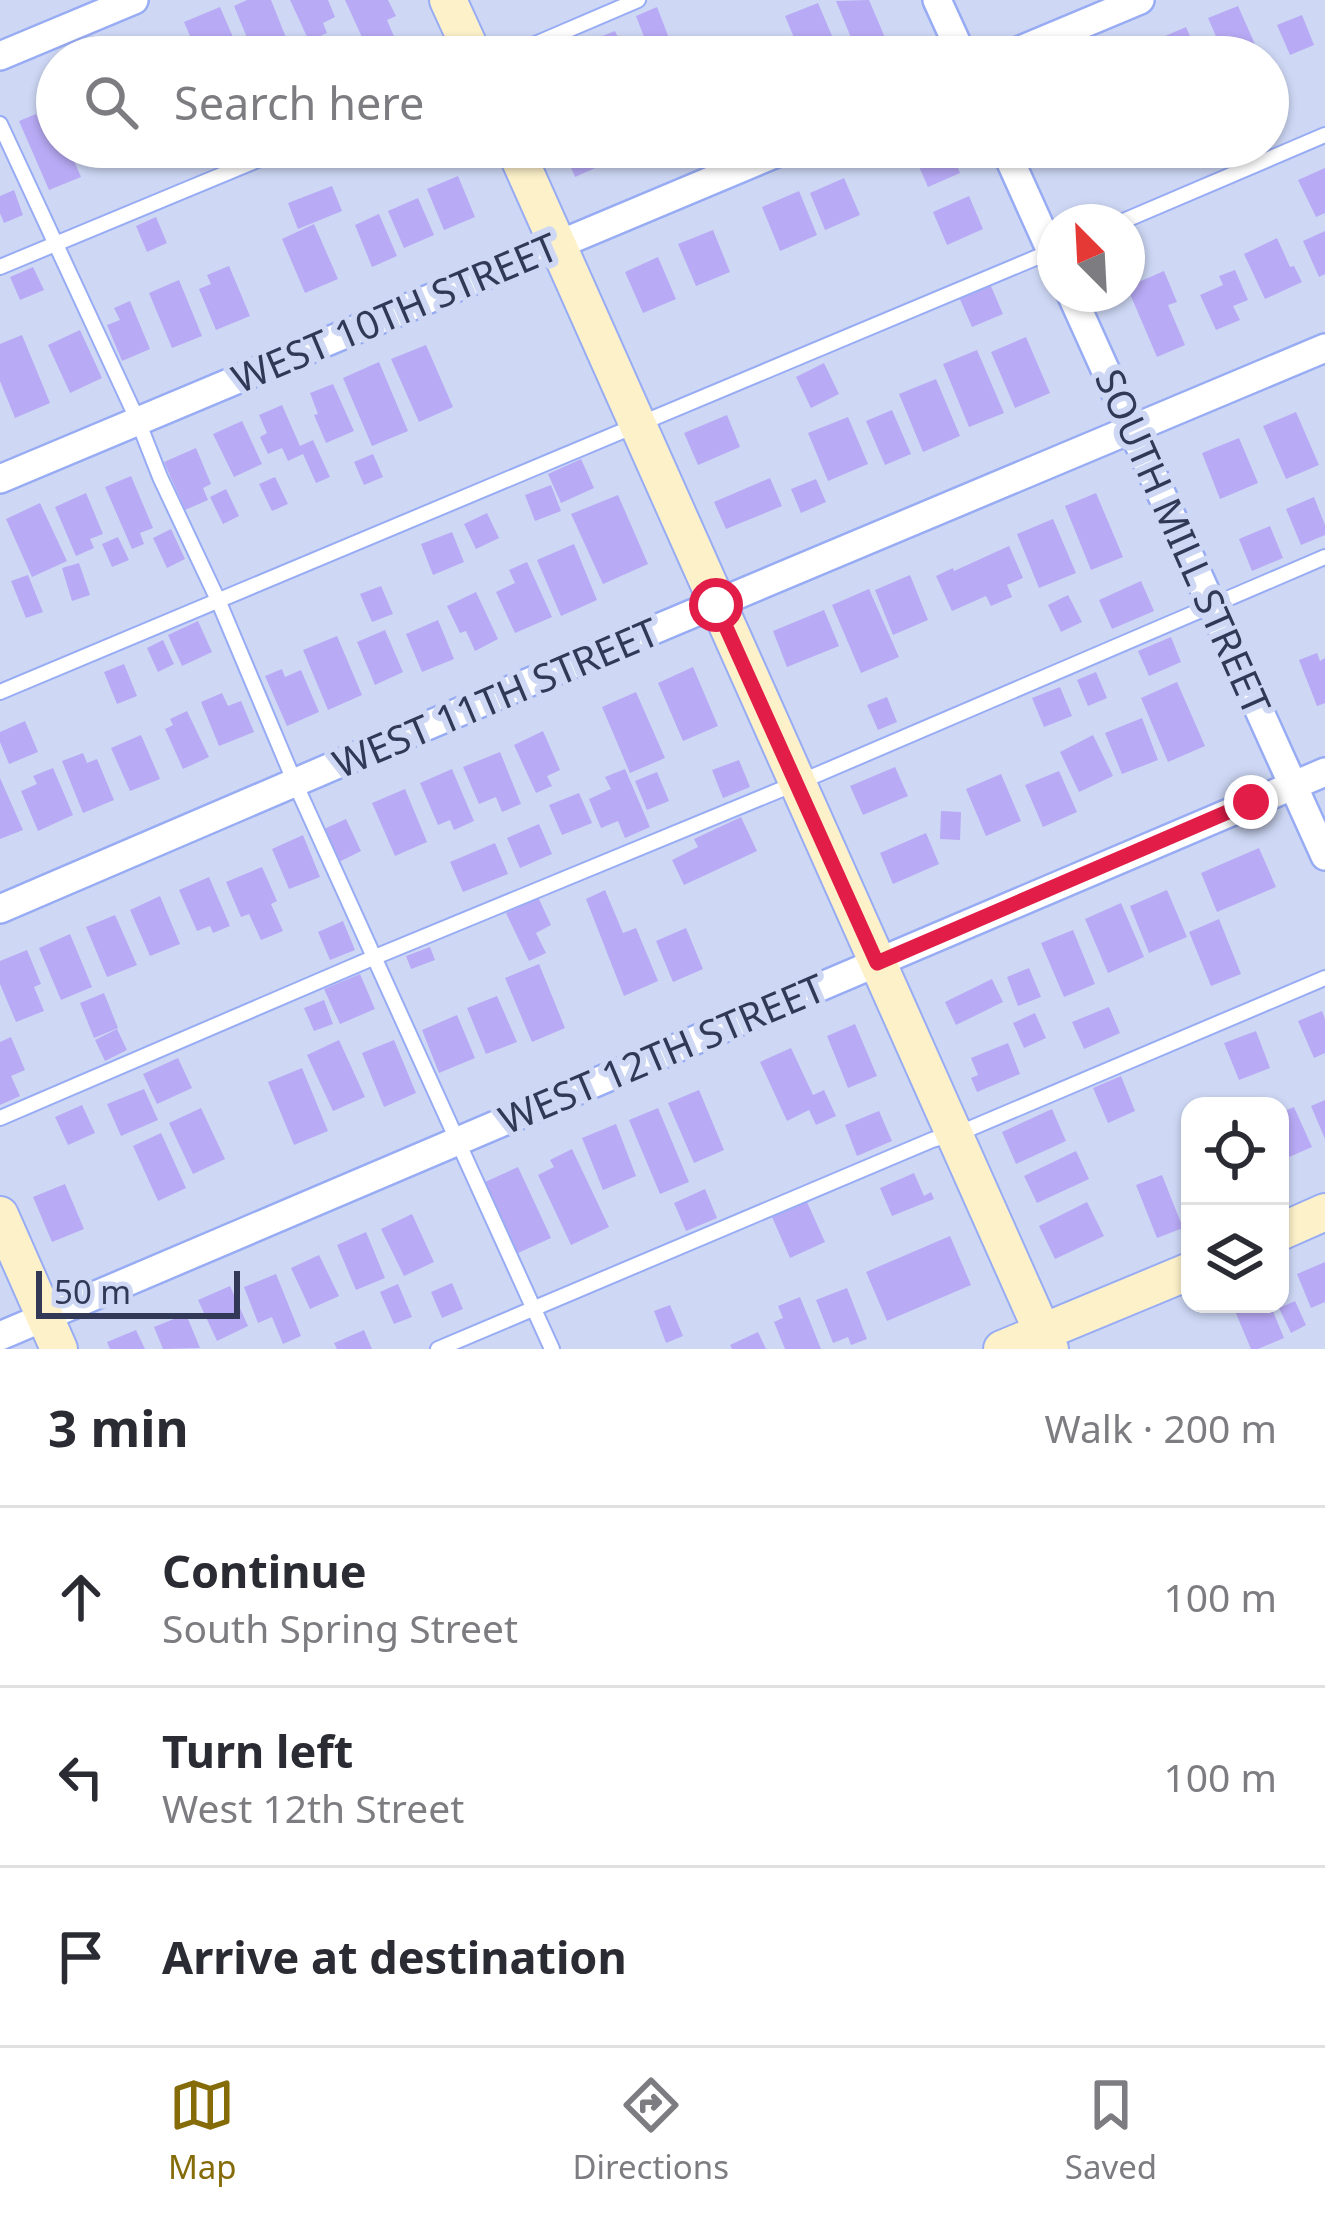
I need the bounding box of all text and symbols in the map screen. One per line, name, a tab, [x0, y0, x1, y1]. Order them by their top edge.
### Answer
search box	[36, 36, 1289, 168]
icon: search	[78, 69, 144, 135]
text: Search here	[174, 72, 424, 133]
north arrow	[1037, 204, 1145, 312]
street label: WEST 10TH STREET	[223, 219, 566, 404]
street label: SOUTH MILL STREET	[1084, 360, 1285, 723]
route start	[689, 578, 743, 632]
street label: WEST 11TH STREET	[324, 604, 667, 789]
route end	[1224, 775, 1278, 829]
street label: WEST 12TH STREET	[490, 960, 833, 1145]
map controls	[1181, 1097, 1289, 1313]
button: locate	[1181, 1097, 1289, 1205]
button: layers	[1181, 1205, 1289, 1313]
scale bar	[36, 1265, 240, 1318]
text: 50 m	[54, 1269, 131, 1314]
text: 3 min	[48, 1392, 189, 1462]
text: Walk · 200 m	[1044, 1401, 1277, 1454]
text: Continue	[162, 1540, 367, 1601]
icon: ahead	[48, 1564, 114, 1630]
text: 100 m	[1163, 1570, 1277, 1623]
text: South Spring Street	[162, 1601, 518, 1654]
text: Turn left	[162, 1720, 353, 1781]
icon: left	[48, 1744, 114, 1810]
text: 100 m	[1163, 1750, 1277, 1803]
text: West 12th Street	[162, 1781, 464, 1834]
icon: arrive	[48, 1924, 114, 1990]
text: Arrive at destination	[162, 1926, 627, 1987]
tab: Map	[168, 2072, 237, 2189]
tab: Directions	[572, 2072, 729, 2189]
tab: Saved	[1065, 2072, 1157, 2189]

